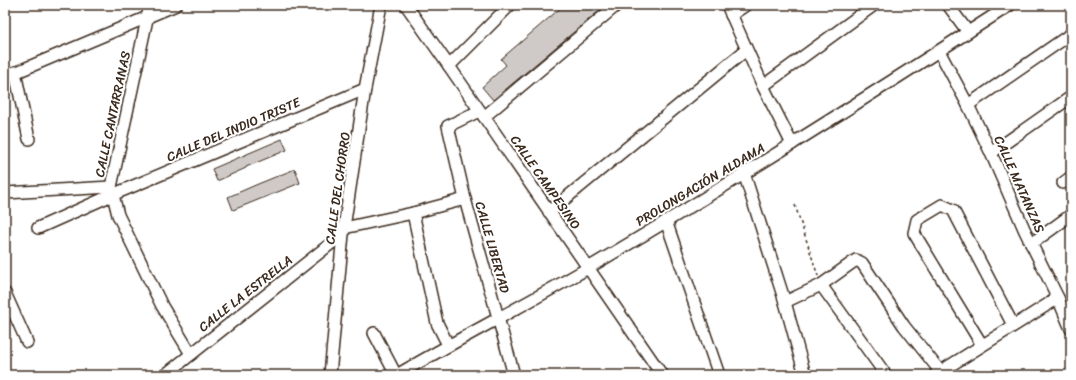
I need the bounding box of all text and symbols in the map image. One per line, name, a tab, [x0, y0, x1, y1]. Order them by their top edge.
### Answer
street label: CALLE CANTARRANAS	[88, 49, 137, 179]
street label: CALLE DEL INDIO TRISTE	[163, 91, 304, 168]
street label: CALLE DEL CHORRO	[318, 130, 357, 246]
street label: CALLE CAMPESINO	[504, 130, 587, 234]
street label: CALLE MATANZAS	[988, 132, 1051, 237]
street label: PROLONGACIÓN ALDAMA	[631, 137, 770, 232]
street label: CALLE LIBERTAD	[468, 199, 517, 296]
street label: CALLE LA ESTRELLA	[193, 249, 297, 338]

